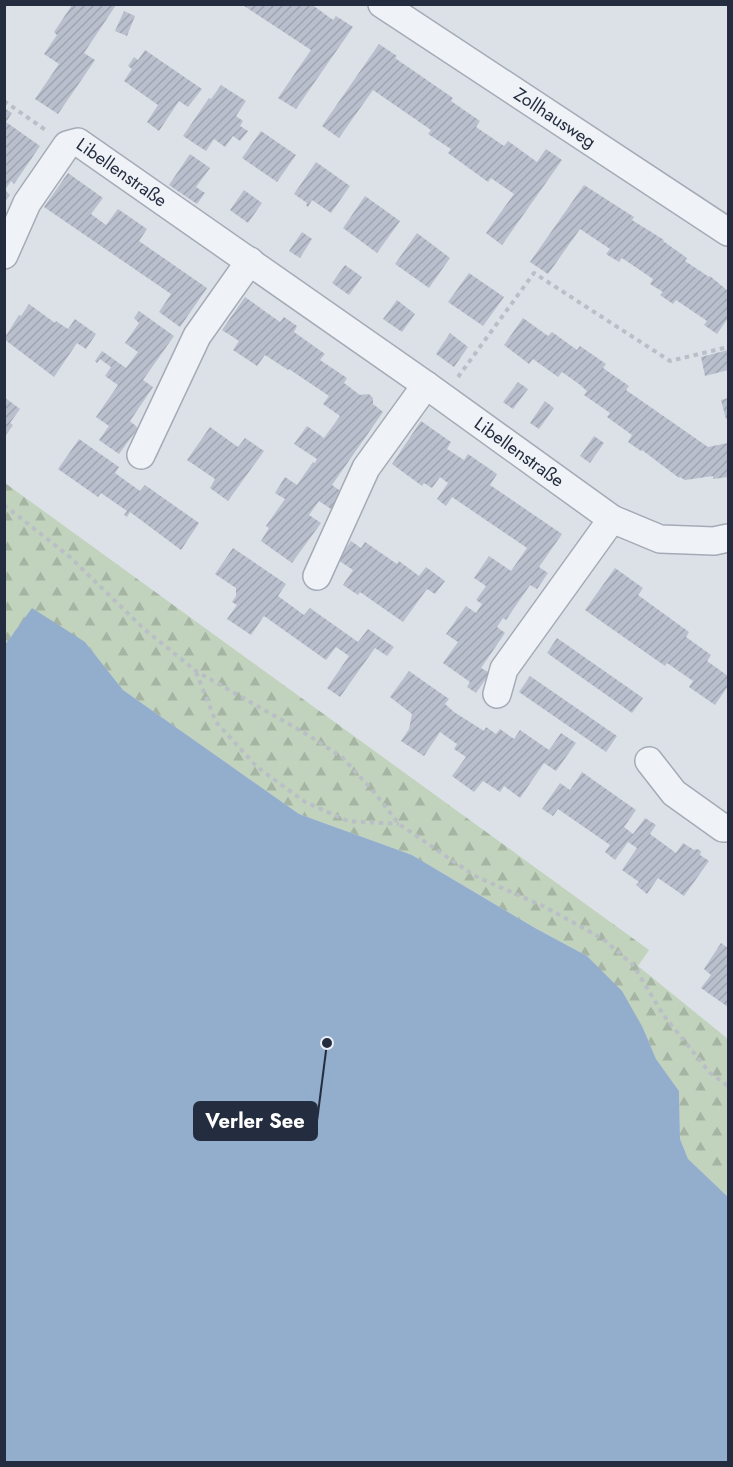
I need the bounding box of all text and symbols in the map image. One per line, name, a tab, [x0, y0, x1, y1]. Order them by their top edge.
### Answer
street label: Zollhausweg	[509, 81, 601, 155]
street label: Libellenstraße	[71, 132, 172, 213]
street label: Libellenstraße	[469, 411, 569, 493]
callout: Verler See	[194, 1102, 317, 1140]
text: Verler See	[204, 1107, 305, 1136]

